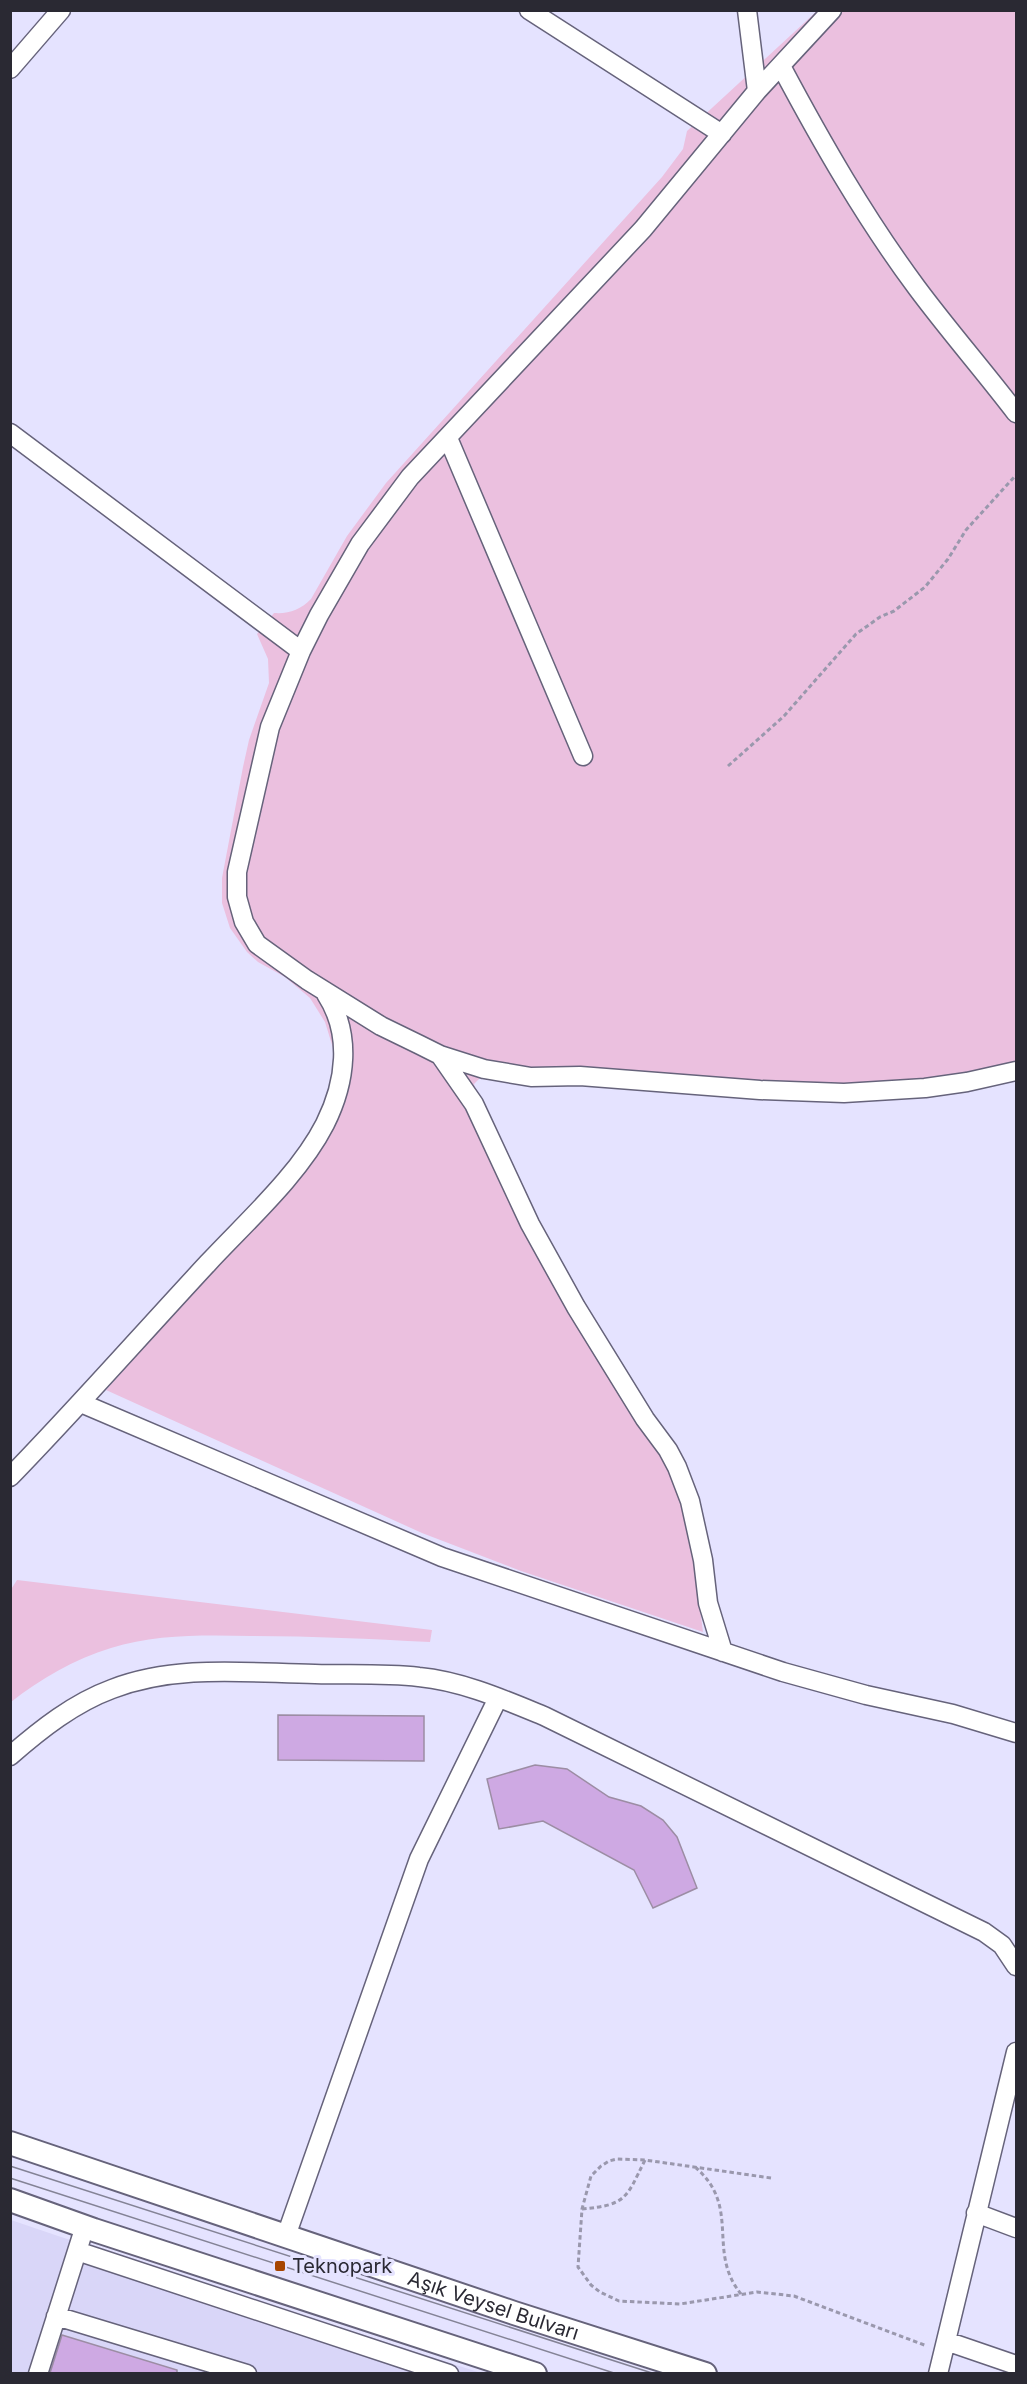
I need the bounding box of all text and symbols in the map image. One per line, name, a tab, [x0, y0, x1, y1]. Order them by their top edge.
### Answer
place label: Teknopark	[292, 2254, 392, 2278]
marker: Teknopark	[273, 2259, 287, 2273]
street label: Aşık Veysel Bulvarı	[405, 2266, 582, 2345]

